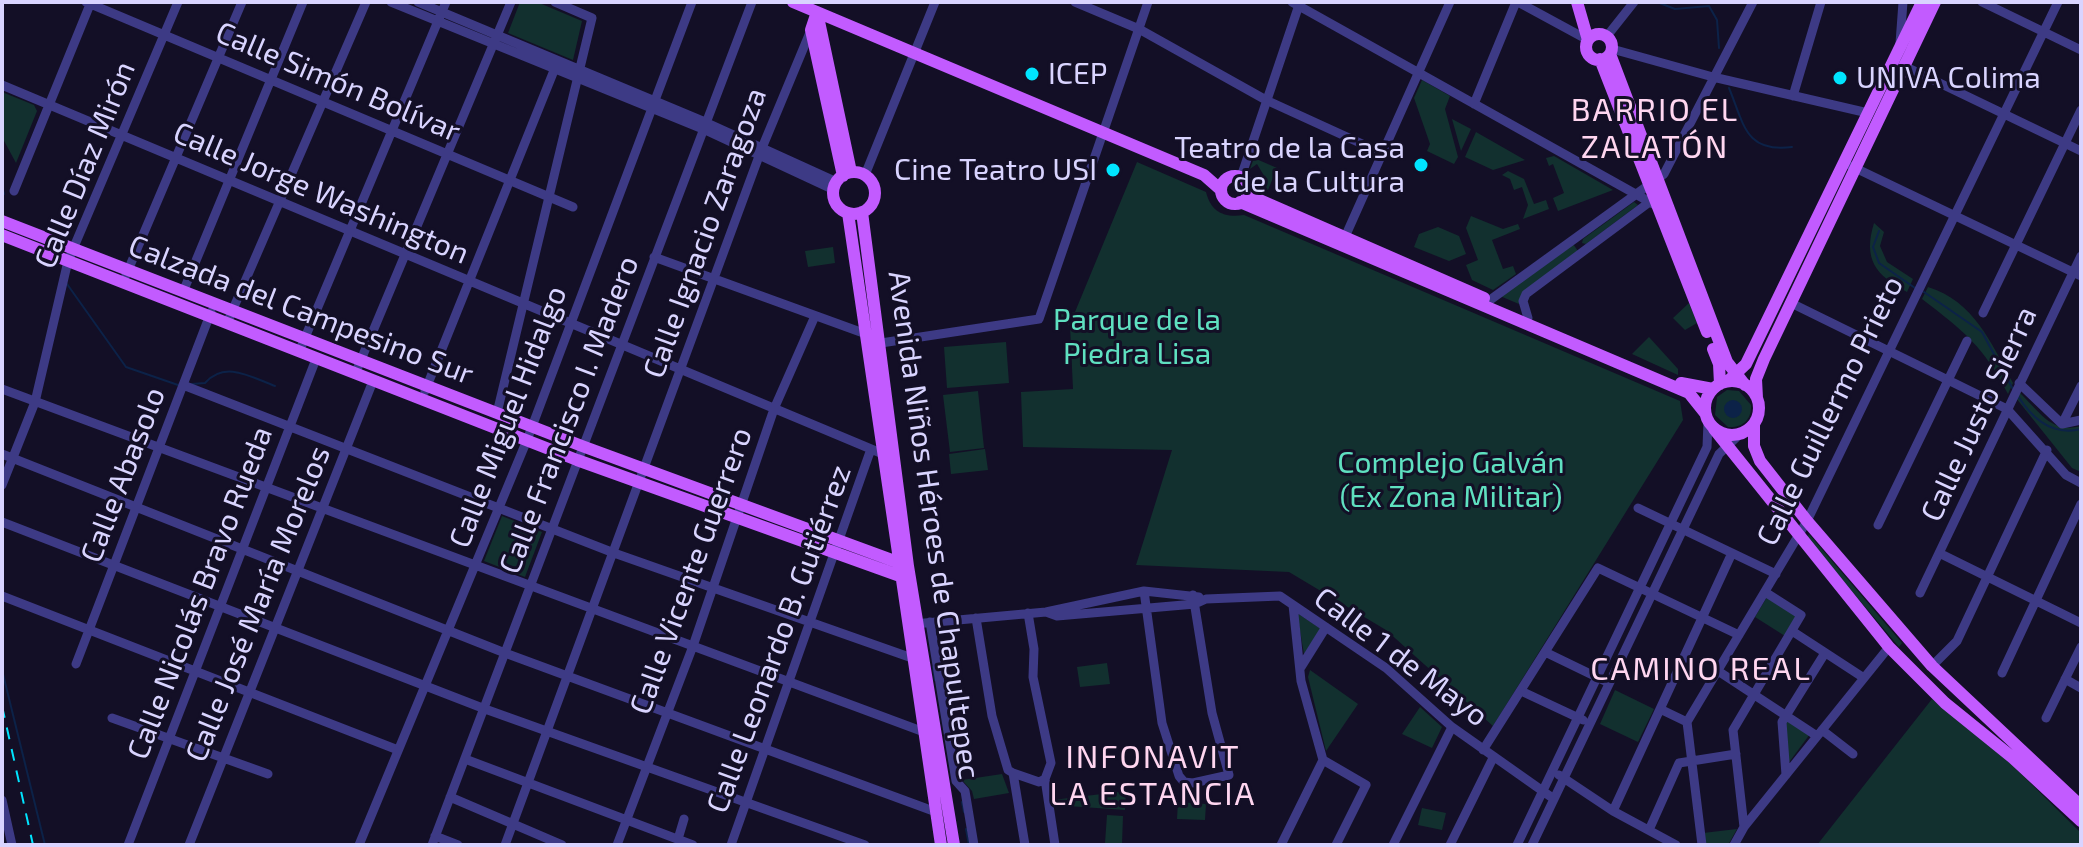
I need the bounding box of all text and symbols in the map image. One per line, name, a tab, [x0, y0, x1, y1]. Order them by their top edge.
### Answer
street label: Calle Simón Bolívar	[210, 14, 466, 150]
street label: Calle Díaz Mirón	[27, 56, 143, 274]
place label: ICEP	[1048, 56, 1107, 92]
place label: UNIVA Colima	[1856, 60, 2041, 96]
marker: ICEP	[1023, 65, 1041, 83]
marker: UNIVA Colima	[1831, 69, 1849, 87]
street label: Calle Ignacio Zaragoza	[636, 83, 774, 383]
district label: BARRIO EL ZALATÓN	[1571, 91, 1739, 166]
street label: Calle Jorge Washington	[168, 114, 474, 272]
place label: Teatro de la Casa de la Cultura	[1174, 130, 1405, 200]
place label: Cine Teatro USI	[894, 152, 1097, 188]
marker: Teatro de la Casa de la Cultura	[1412, 156, 1430, 174]
marker: Cine Teatro USI	[1104, 161, 1122, 179]
street label: Calzada del Campesino Sur	[123, 227, 479, 393]
street label: Calle Francisco I. Madero	[492, 251, 646, 579]
street label: Avenida Niños Héroes de Chapultepec	[880, 269, 988, 781]
street label: Calle Guillermo Prieto	[1749, 270, 1911, 552]
street label: Calle Miguel Hidalgo	[442, 281, 574, 553]
street label: Calle Justo Sierra	[1913, 301, 2045, 527]
park label: Parque de la Piedra Lisa	[1053, 302, 1221, 372]
street label: Calle Abasolo	[73, 382, 173, 568]
street label: Calle Nicolás Bravo Rueda	[120, 422, 280, 764]
street label: Calle Vicente Guerrero	[622, 423, 760, 719]
street label: Calle José María Morelos	[178, 441, 338, 767]
park label: Complejo Galván (Ex Zona Militar)	[1337, 445, 1565, 516]
street label: Calle Leonardo B. Gutiérrez	[699, 460, 859, 818]
street label: Calle 1 de Mayo	[1307, 580, 1495, 734]
district label: CAMINO REAL	[1590, 650, 1812, 688]
district label: INFONAVIT LA ESTANCIA	[1049, 738, 1257, 813]

